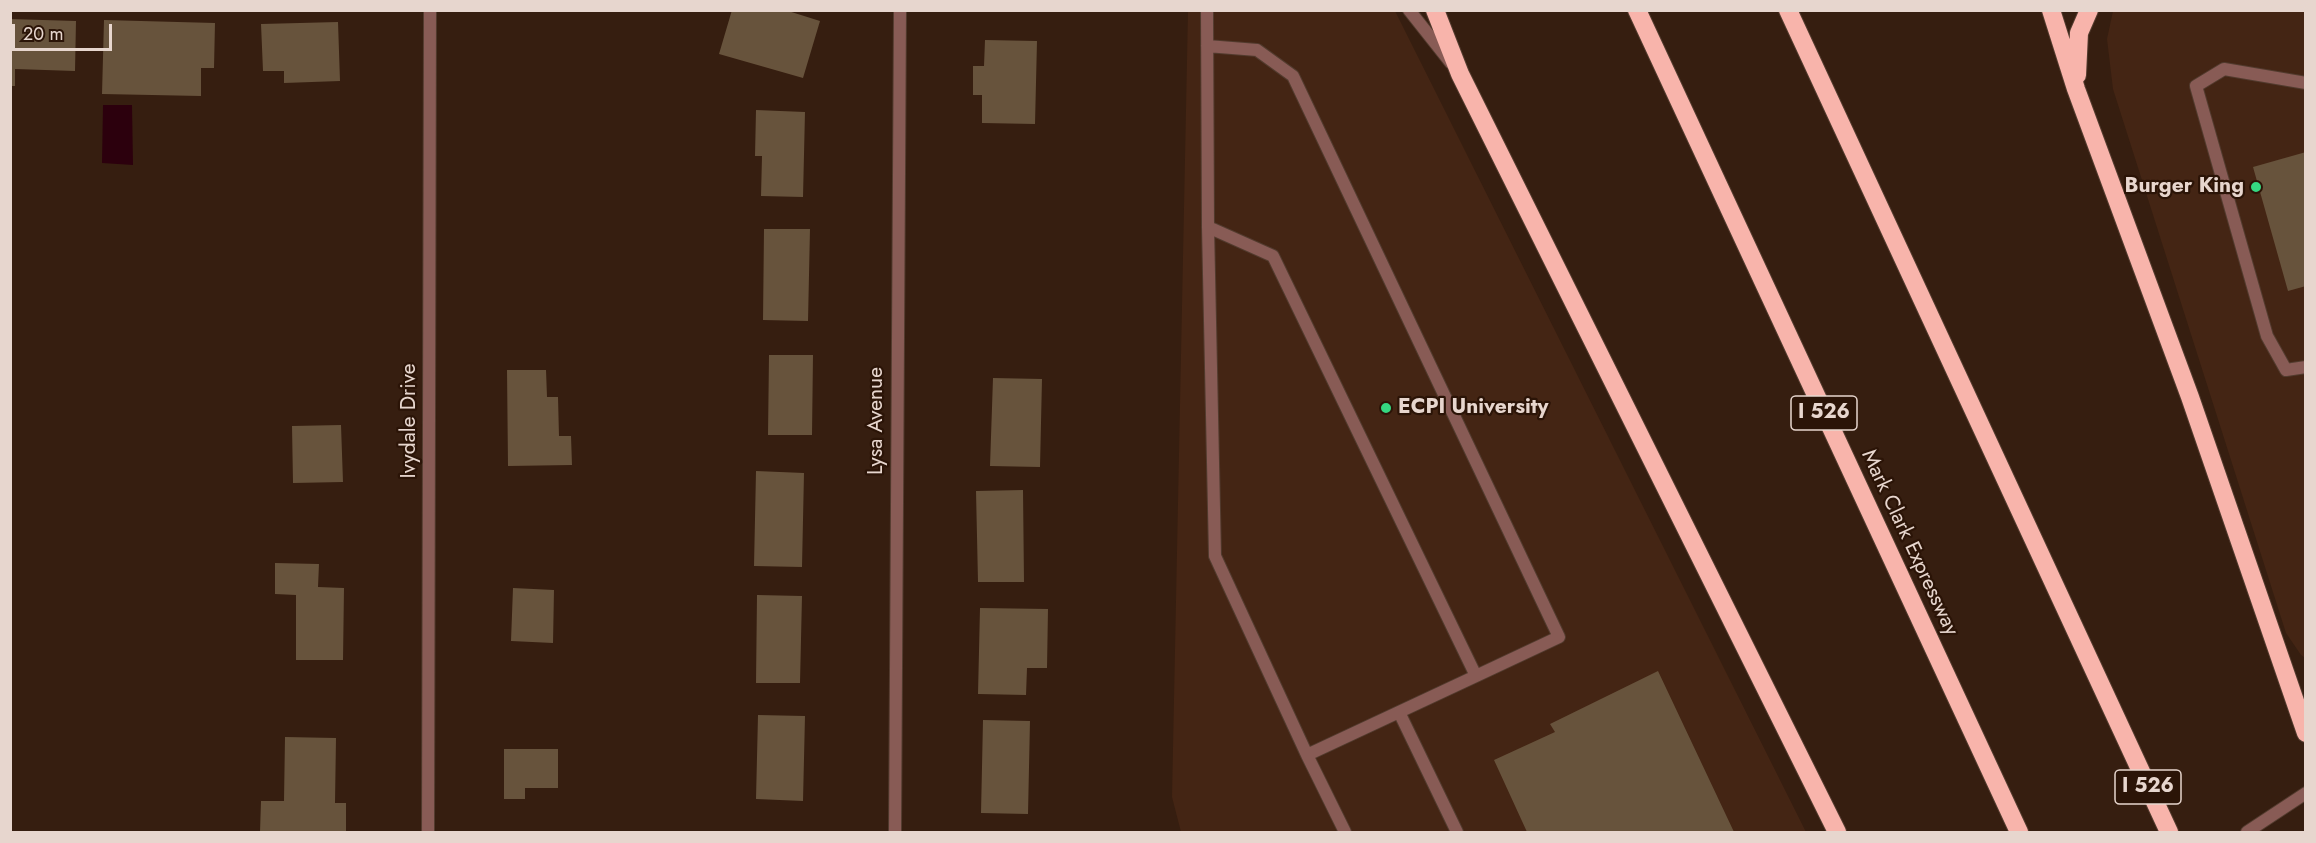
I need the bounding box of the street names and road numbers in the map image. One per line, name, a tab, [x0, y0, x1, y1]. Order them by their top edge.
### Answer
street label: Ivydale Drive	[397, 364, 423, 478]
street label: Lysa Avenue	[864, 367, 890, 475]
road number: I 526	[1791, 396, 1857, 430]
street label: Mark Clark Expressway	[1855, 446, 1963, 640]
road number: I 526	[2115, 770, 2181, 804]

